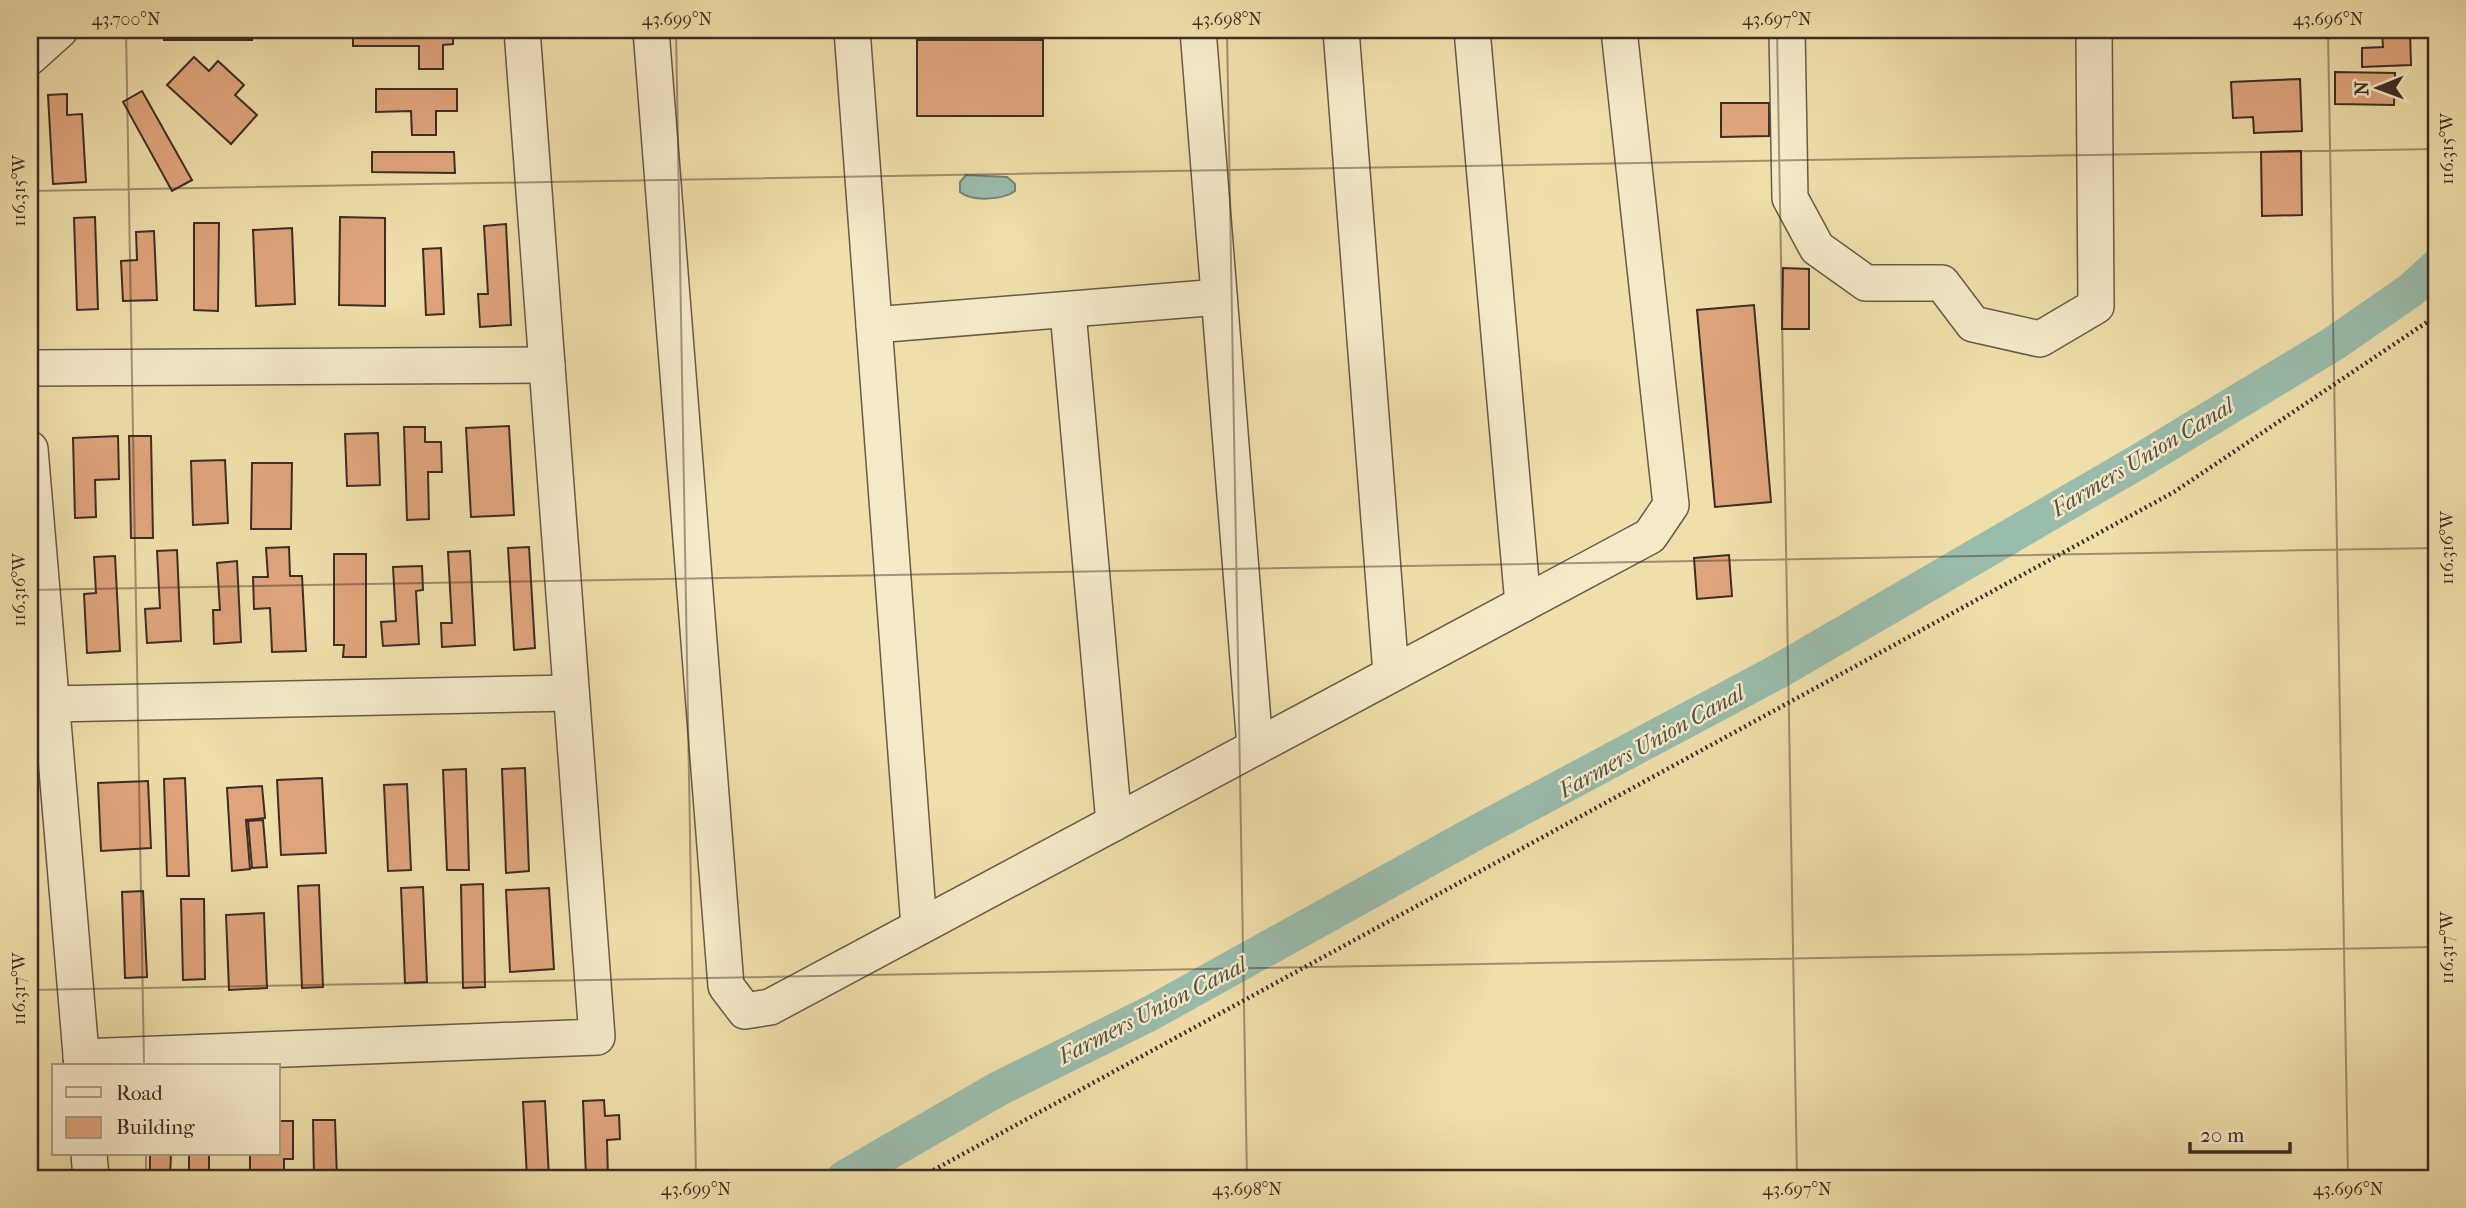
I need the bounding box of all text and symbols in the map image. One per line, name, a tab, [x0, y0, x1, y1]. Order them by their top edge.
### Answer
text: 43.700°N	[91, 9, 161, 30]
text: 43.699°N	[642, 9, 713, 30]
text: 43.698°N	[1192, 9, 1262, 30]
text: 43.697°N	[1742, 9, 1812, 30]
text: 43.696°N	[2293, 9, 2364, 30]
north arrow	[2344, 52, 2414, 122]
text: N	[2351, 80, 2373, 96]
text: 116.315°W	[2437, 112, 2458, 185]
text: 116.315°W	[9, 154, 30, 227]
water label: Farmers Union Canal	[2045, 391, 2240, 523]
text: 116.316°W	[2437, 510, 2458, 585]
text: 116.316°W	[9, 552, 30, 627]
water label: Farmers Union Canal	[1553, 678, 1751, 804]
text: 116.317°W	[2437, 910, 2458, 984]
water label: Farmers Union Canal	[1053, 950, 1253, 1070]
text: 116.317°W	[9, 951, 30, 1025]
legend	[52, 1064, 280, 1156]
text: Road	[116, 1081, 163, 1105]
scale bar	[2190, 1110, 2289, 1154]
text: Building	[116, 1115, 195, 1139]
text: 20 m	[2200, 1123, 2245, 1147]
text: 43.699°N	[661, 1179, 732, 1200]
text: 43.698°N	[1212, 1179, 1282, 1200]
text: 43.697°N	[1762, 1179, 1832, 1200]
text: 43.696°N	[2313, 1179, 2384, 1200]

